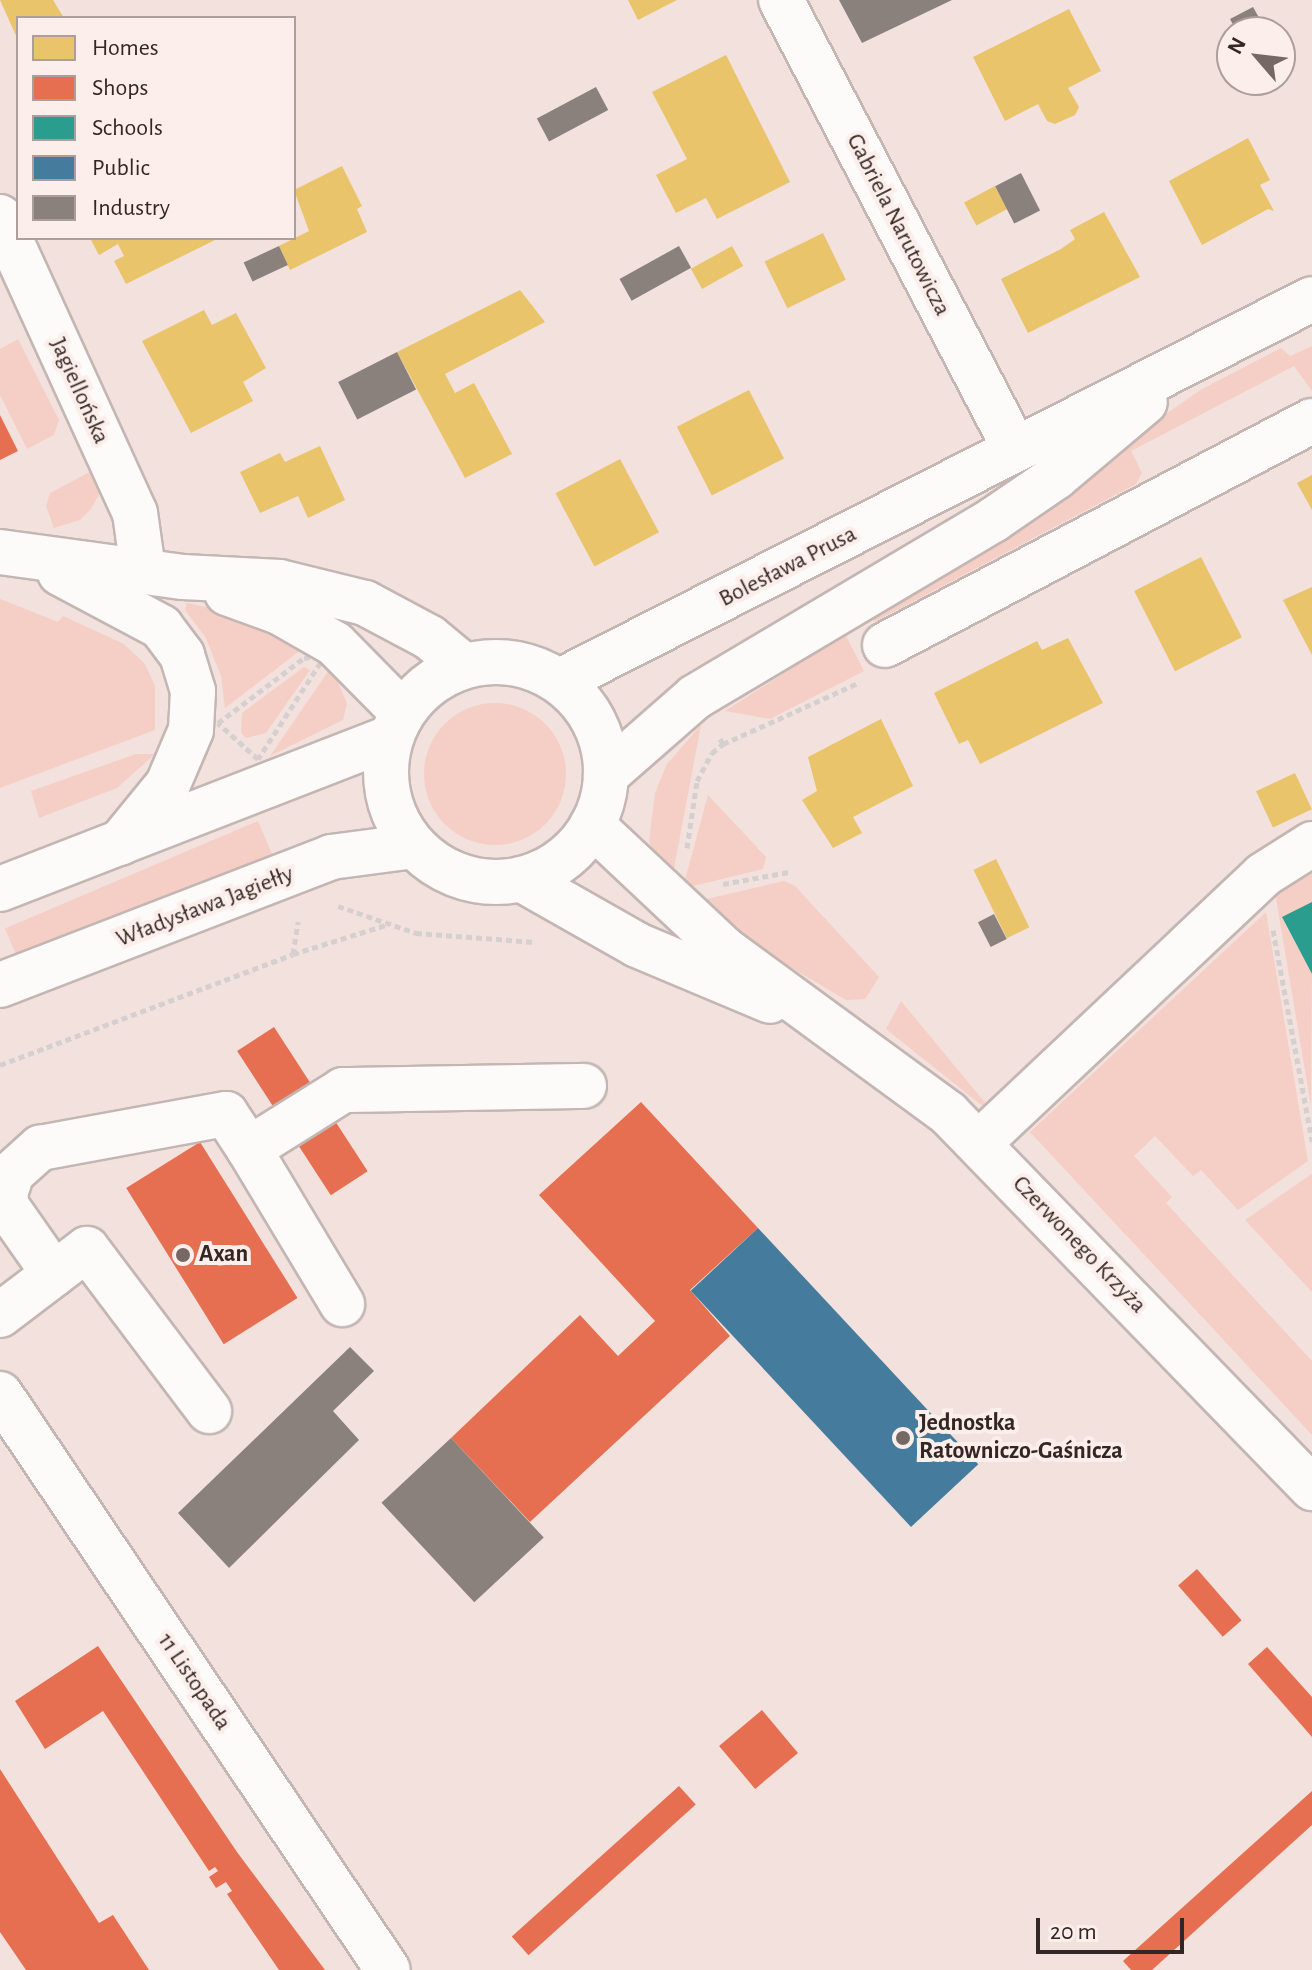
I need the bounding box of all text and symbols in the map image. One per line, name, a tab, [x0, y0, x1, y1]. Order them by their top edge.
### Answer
legend	[16, 16, 296, 240]
north arrow	[1216, 16, 1296, 96]
text: N	[1223, 34, 1250, 58]
text: Homes	[92, 36, 159, 60]
text: Shops	[92, 76, 148, 100]
text: Schools	[92, 116, 163, 140]
street label: Gabriela Narutowicza	[840, 129, 956, 321]
text: Public	[92, 156, 150, 180]
text: Industry	[92, 196, 170, 220]
street label: Jagiellońska	[43, 334, 115, 448]
street label: Bolesława Prusa	[715, 520, 861, 614]
street label: Władysława Jagiełły	[112, 860, 298, 954]
street label: Czerwonego Krzyża	[1006, 1170, 1152, 1320]
place label: Axan	[199, 1241, 248, 1269]
marker: Axan	[174, 1246, 192, 1264]
place label: Jednostka Ratowniczo-Gaśnicza	[919, 1410, 1123, 1466]
marker: Jednostka Ratowniczo-Gaśnicza	[894, 1429, 912, 1447]
street label: 11 Listopada	[151, 1628, 237, 1736]
scale bar	[1040, 1902, 1188, 1952]
text: 20 m	[1050, 1920, 1097, 1944]

